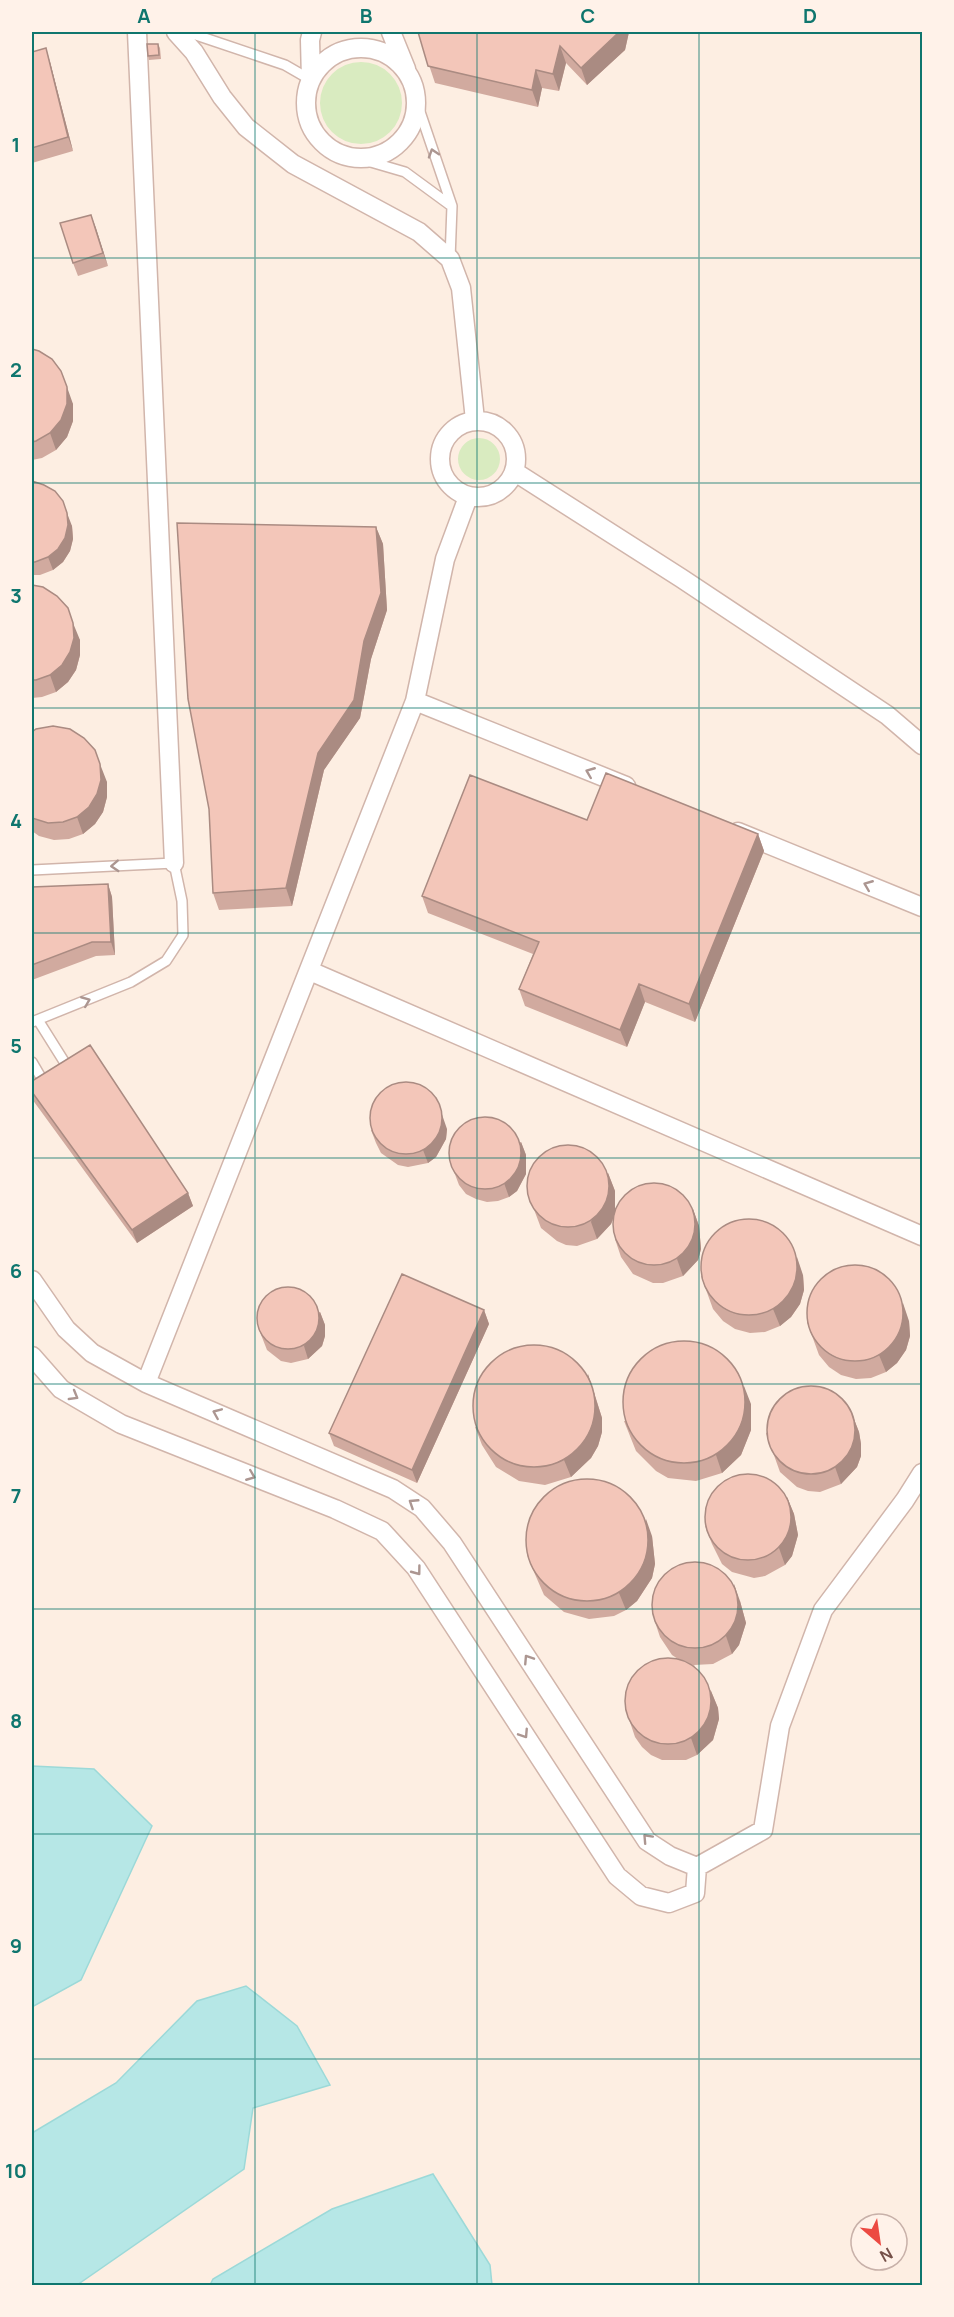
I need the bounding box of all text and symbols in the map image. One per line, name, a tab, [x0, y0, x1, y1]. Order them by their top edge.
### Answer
text: A	[137, 2, 151, 29]
text: B	[360, 2, 373, 29]
text: C	[581, 2, 595, 29]
text: D	[803, 2, 817, 29]
text: 1	[12, 131, 20, 158]
one-way arrow	[428, 148, 440, 159]
text: 2	[10, 356, 22, 383]
text: 3	[10, 582, 22, 609]
one-way arrow	[586, 767, 597, 779]
text: 4	[10, 807, 22, 834]
one-way arrow	[111, 860, 120, 873]
one-way arrow	[864, 880, 875, 892]
one-way arrow	[80, 995, 90, 1008]
text: 5	[10, 1032, 22, 1059]
text: 6	[10, 1257, 22, 1284]
one-way arrow	[68, 1389, 78, 1400]
one-way arrow	[212, 1408, 223, 1420]
one-way arrow	[245, 1469, 256, 1481]
text: 7	[11, 1482, 21, 1509]
one-way arrow	[409, 1498, 419, 1510]
one-way arrow	[410, 1564, 421, 1575]
one-way arrow	[524, 1654, 535, 1665]
text: 8	[10, 1707, 22, 1734]
one-way arrow	[517, 1727, 528, 1738]
one-way arrow	[643, 1835, 654, 1845]
text: 9	[10, 1932, 22, 1959]
text: 10	[5, 2157, 27, 2184]
north arrow	[849, 2212, 909, 2272]
text: N	[876, 2243, 897, 2268]

